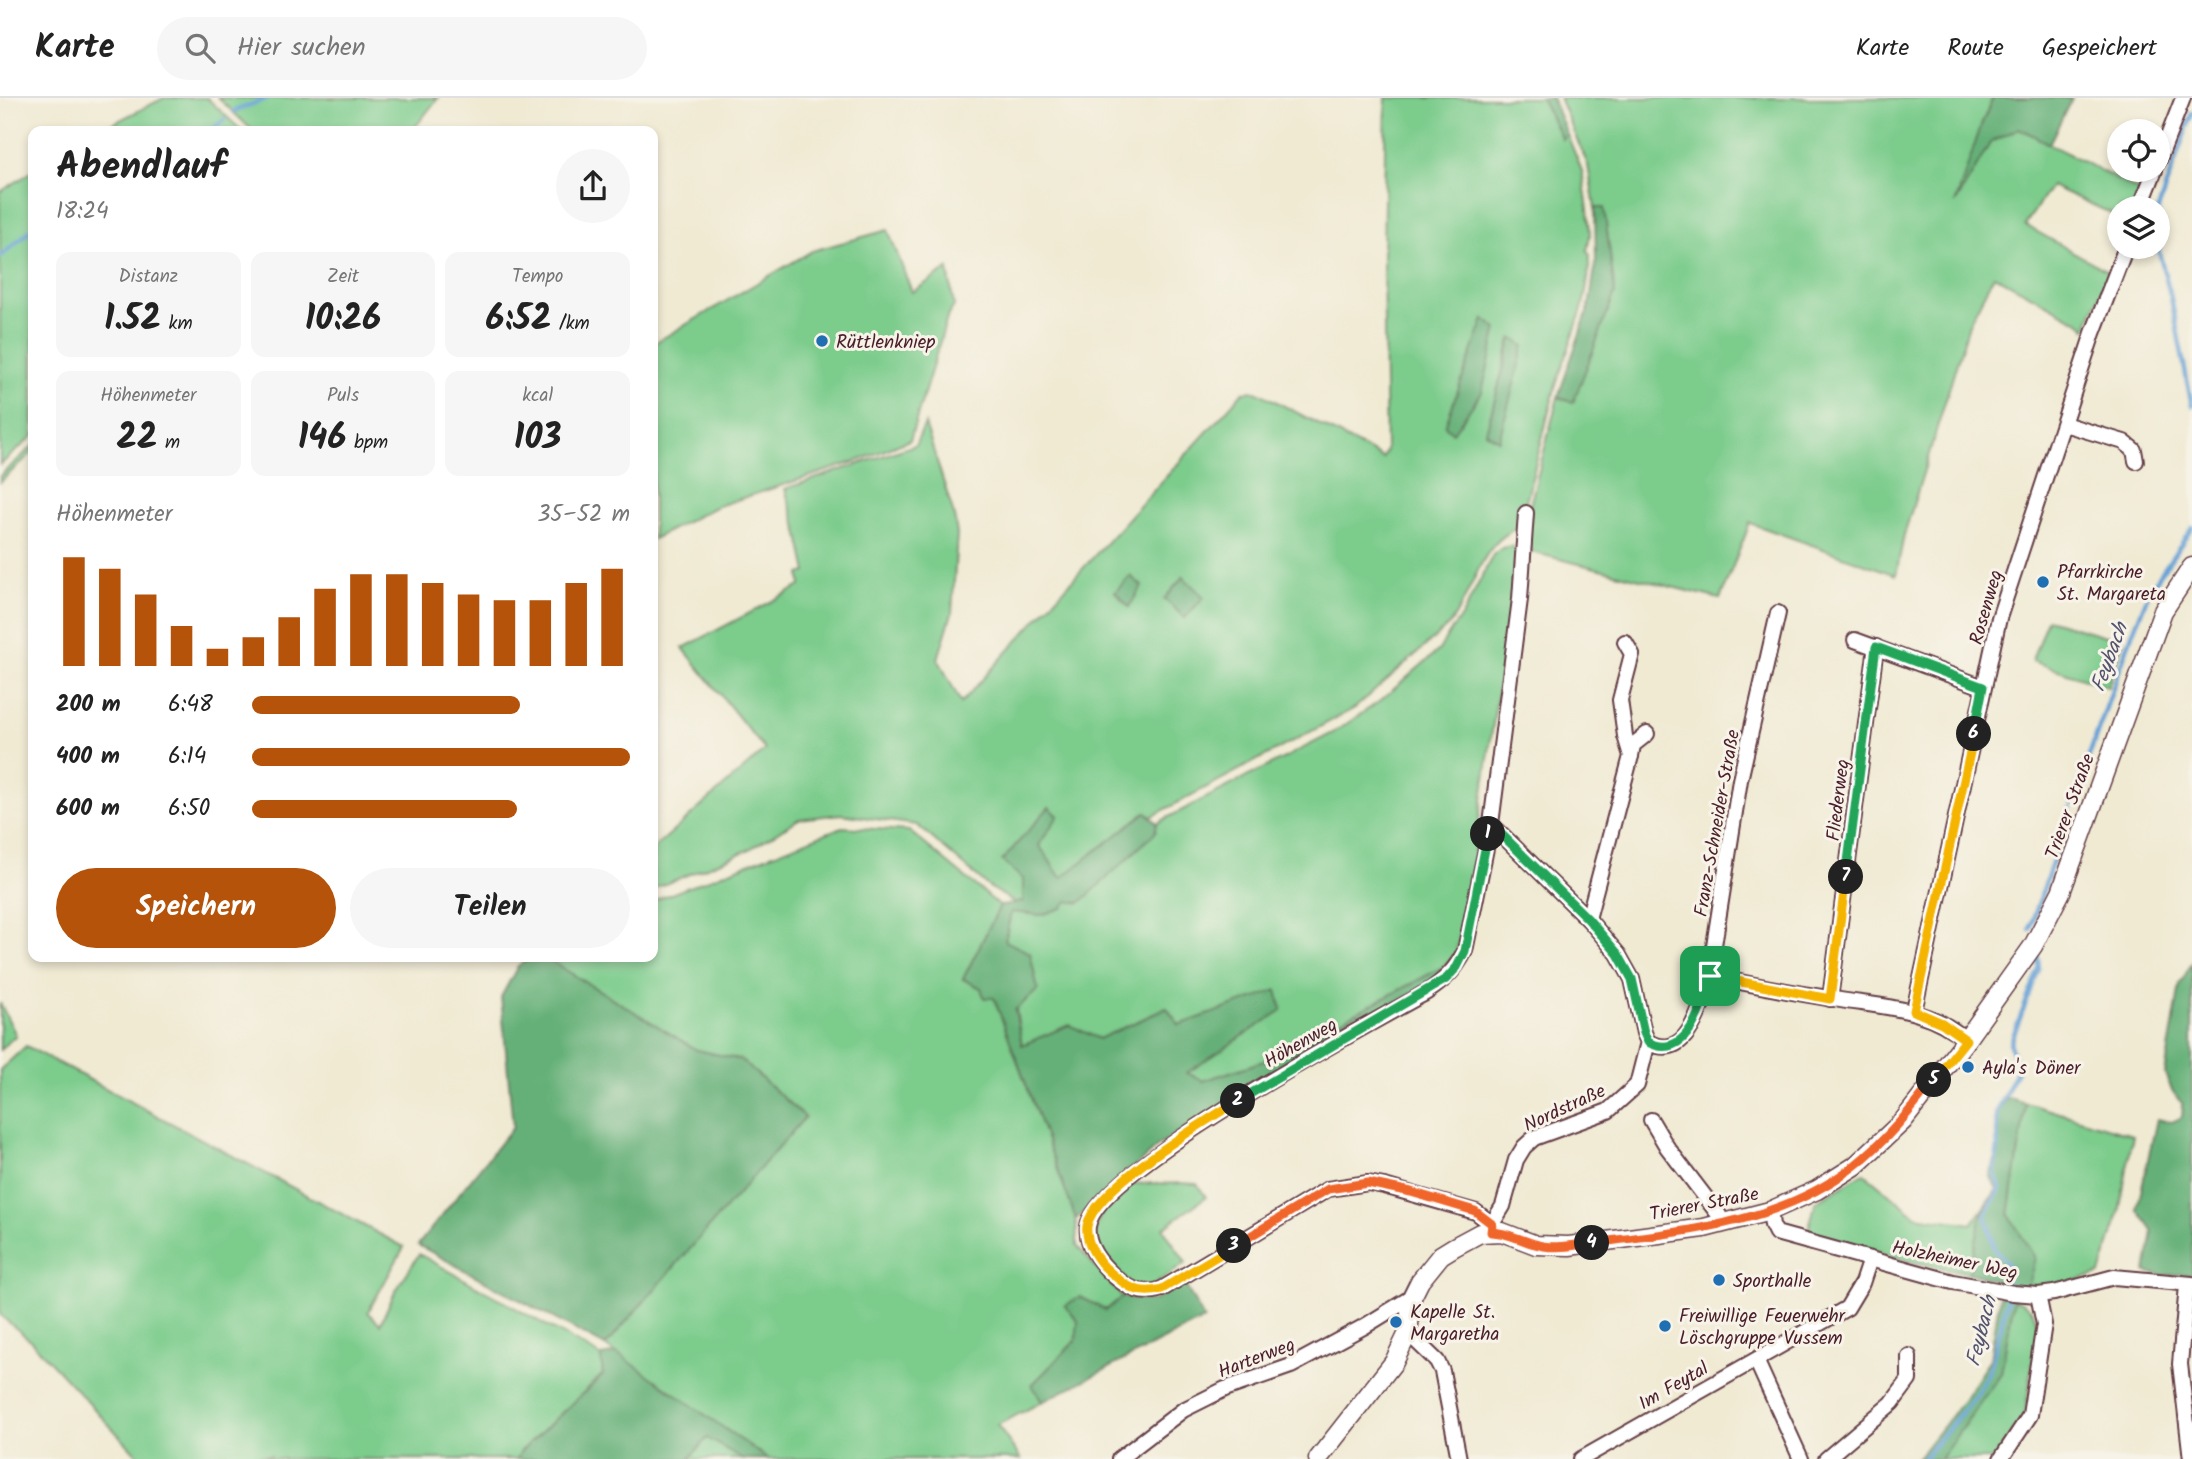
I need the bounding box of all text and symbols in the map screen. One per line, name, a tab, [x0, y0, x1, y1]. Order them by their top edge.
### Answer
search box	[157, 17, 647, 80]
text: Karte	[35, 22, 115, 75]
text: Hier suchen	[237, 27, 366, 69]
icon: search	[181, 29, 219, 67]
text: Karte	[1856, 29, 1909, 68]
text: Route	[1947, 29, 2004, 68]
text: Gespeichert	[2042, 29, 2157, 68]
map controls	[2107, 119, 2170, 259]
button: locate	[2107, 119, 2170, 182]
text: Abendlauf	[56, 138, 226, 198]
button: share	[556, 149, 630, 223]
text: 18:24	[56, 194, 109, 230]
button: layers	[2107, 196, 2170, 259]
text: Distanz	[119, 262, 178, 292]
text: Zeit	[327, 262, 359, 292]
text: Tempo	[512, 262, 563, 292]
text: 1.52	[104, 292, 161, 348]
text: 10:26	[305, 292, 381, 348]
text: 6:52	[486, 292, 551, 348]
text: km	[161, 309, 193, 339]
text: /km	[551, 309, 590, 339]
place label: Rüttlenkniep	[836, 328, 935, 358]
marker: Rüttlenkniep	[814, 333, 830, 349]
text: Höhenmeter	[100, 381, 196, 411]
text: Puls	[327, 381, 359, 411]
text: kcal	[522, 381, 553, 411]
text: 22	[117, 411, 157, 467]
text: 146	[298, 411, 346, 467]
text: 103	[514, 411, 562, 467]
text: m	[157, 428, 180, 458]
text: bpm	[346, 428, 388, 458]
text: Höhenmeter	[56, 497, 172, 533]
text: 35–52 m	[537, 497, 630, 533]
place label: Pfarrkirche St. Margareta	[2057, 558, 2166, 610]
street label: Rosenweg	[1962, 566, 2012, 649]
marker: Pfarrkirche St. Margareta	[2035, 574, 2051, 590]
water label: Feybach	[2083, 617, 2139, 697]
text: 200 m	[56, 687, 121, 723]
text: 6:48	[168, 687, 213, 723]
pin: 6	[1956, 716, 1992, 752]
text: 6	[1968, 718, 1979, 748]
street label: Franz-Schneider-Straße	[1687, 727, 1749, 919]
text: 400 m	[56, 739, 120, 775]
text: 6:14	[168, 739, 206, 775]
street label: Trierer Straße	[2038, 749, 2104, 864]
street label: Fliederweg	[1819, 758, 1859, 843]
text: 600 m	[56, 791, 120, 827]
text: 6:50	[168, 791, 210, 827]
pin: 1	[1470, 816, 1506, 852]
text: 1	[1485, 818, 1490, 848]
pin: 7	[1828, 860, 1864, 894]
text: 7	[1841, 861, 1850, 891]
button: Speichern	[56, 868, 336, 948]
button: Teilen	[350, 868, 630, 948]
pin	[1680, 946, 1740, 1006]
icon: arrive	[1691, 957, 1729, 995]
street label: Höhenweg	[1259, 1011, 1343, 1077]
place label: Ayla's Döner	[1982, 1054, 2082, 1084]
marker: Ayla's Döner	[1960, 1059, 1976, 1075]
pin: 5	[1916, 1062, 1952, 1098]
text: 5	[1929, 1064, 1938, 1094]
street label: Nordstraße	[1519, 1077, 1611, 1141]
pin: 2	[1220, 1084, 1256, 1118]
text: 2	[1232, 1085, 1243, 1115]
street label: Trierer Straße	[1647, 1180, 1762, 1230]
pin: 4	[1574, 1226, 1610, 1260]
text: 4	[1586, 1227, 1597, 1257]
pin: 3	[1216, 1228, 1252, 1264]
text: 3	[1228, 1230, 1239, 1260]
street label: Holzheimer Weg	[1889, 1233, 2020, 1289]
place label: Sporthalle	[1733, 1267, 1812, 1297]
marker: Sporthalle	[1711, 1272, 1727, 1288]
water label: Feybach	[1958, 1291, 2008, 1370]
place label: Kapelle St. Margaretha	[1410, 1298, 1499, 1350]
place label: Freiwillige Feuerwehr Löschgruppe Vussem	[1679, 1302, 1847, 1354]
marker: Kapelle St. Margaretha	[1388, 1314, 1404, 1330]
marker: Freiwillige Feuerwehr Löschgruppe Vussem	[1657, 1318, 1673, 1334]
street label: Harterweg	[1214, 1330, 1300, 1387]
street label: Im Feytal	[1633, 1354, 1715, 1419]

